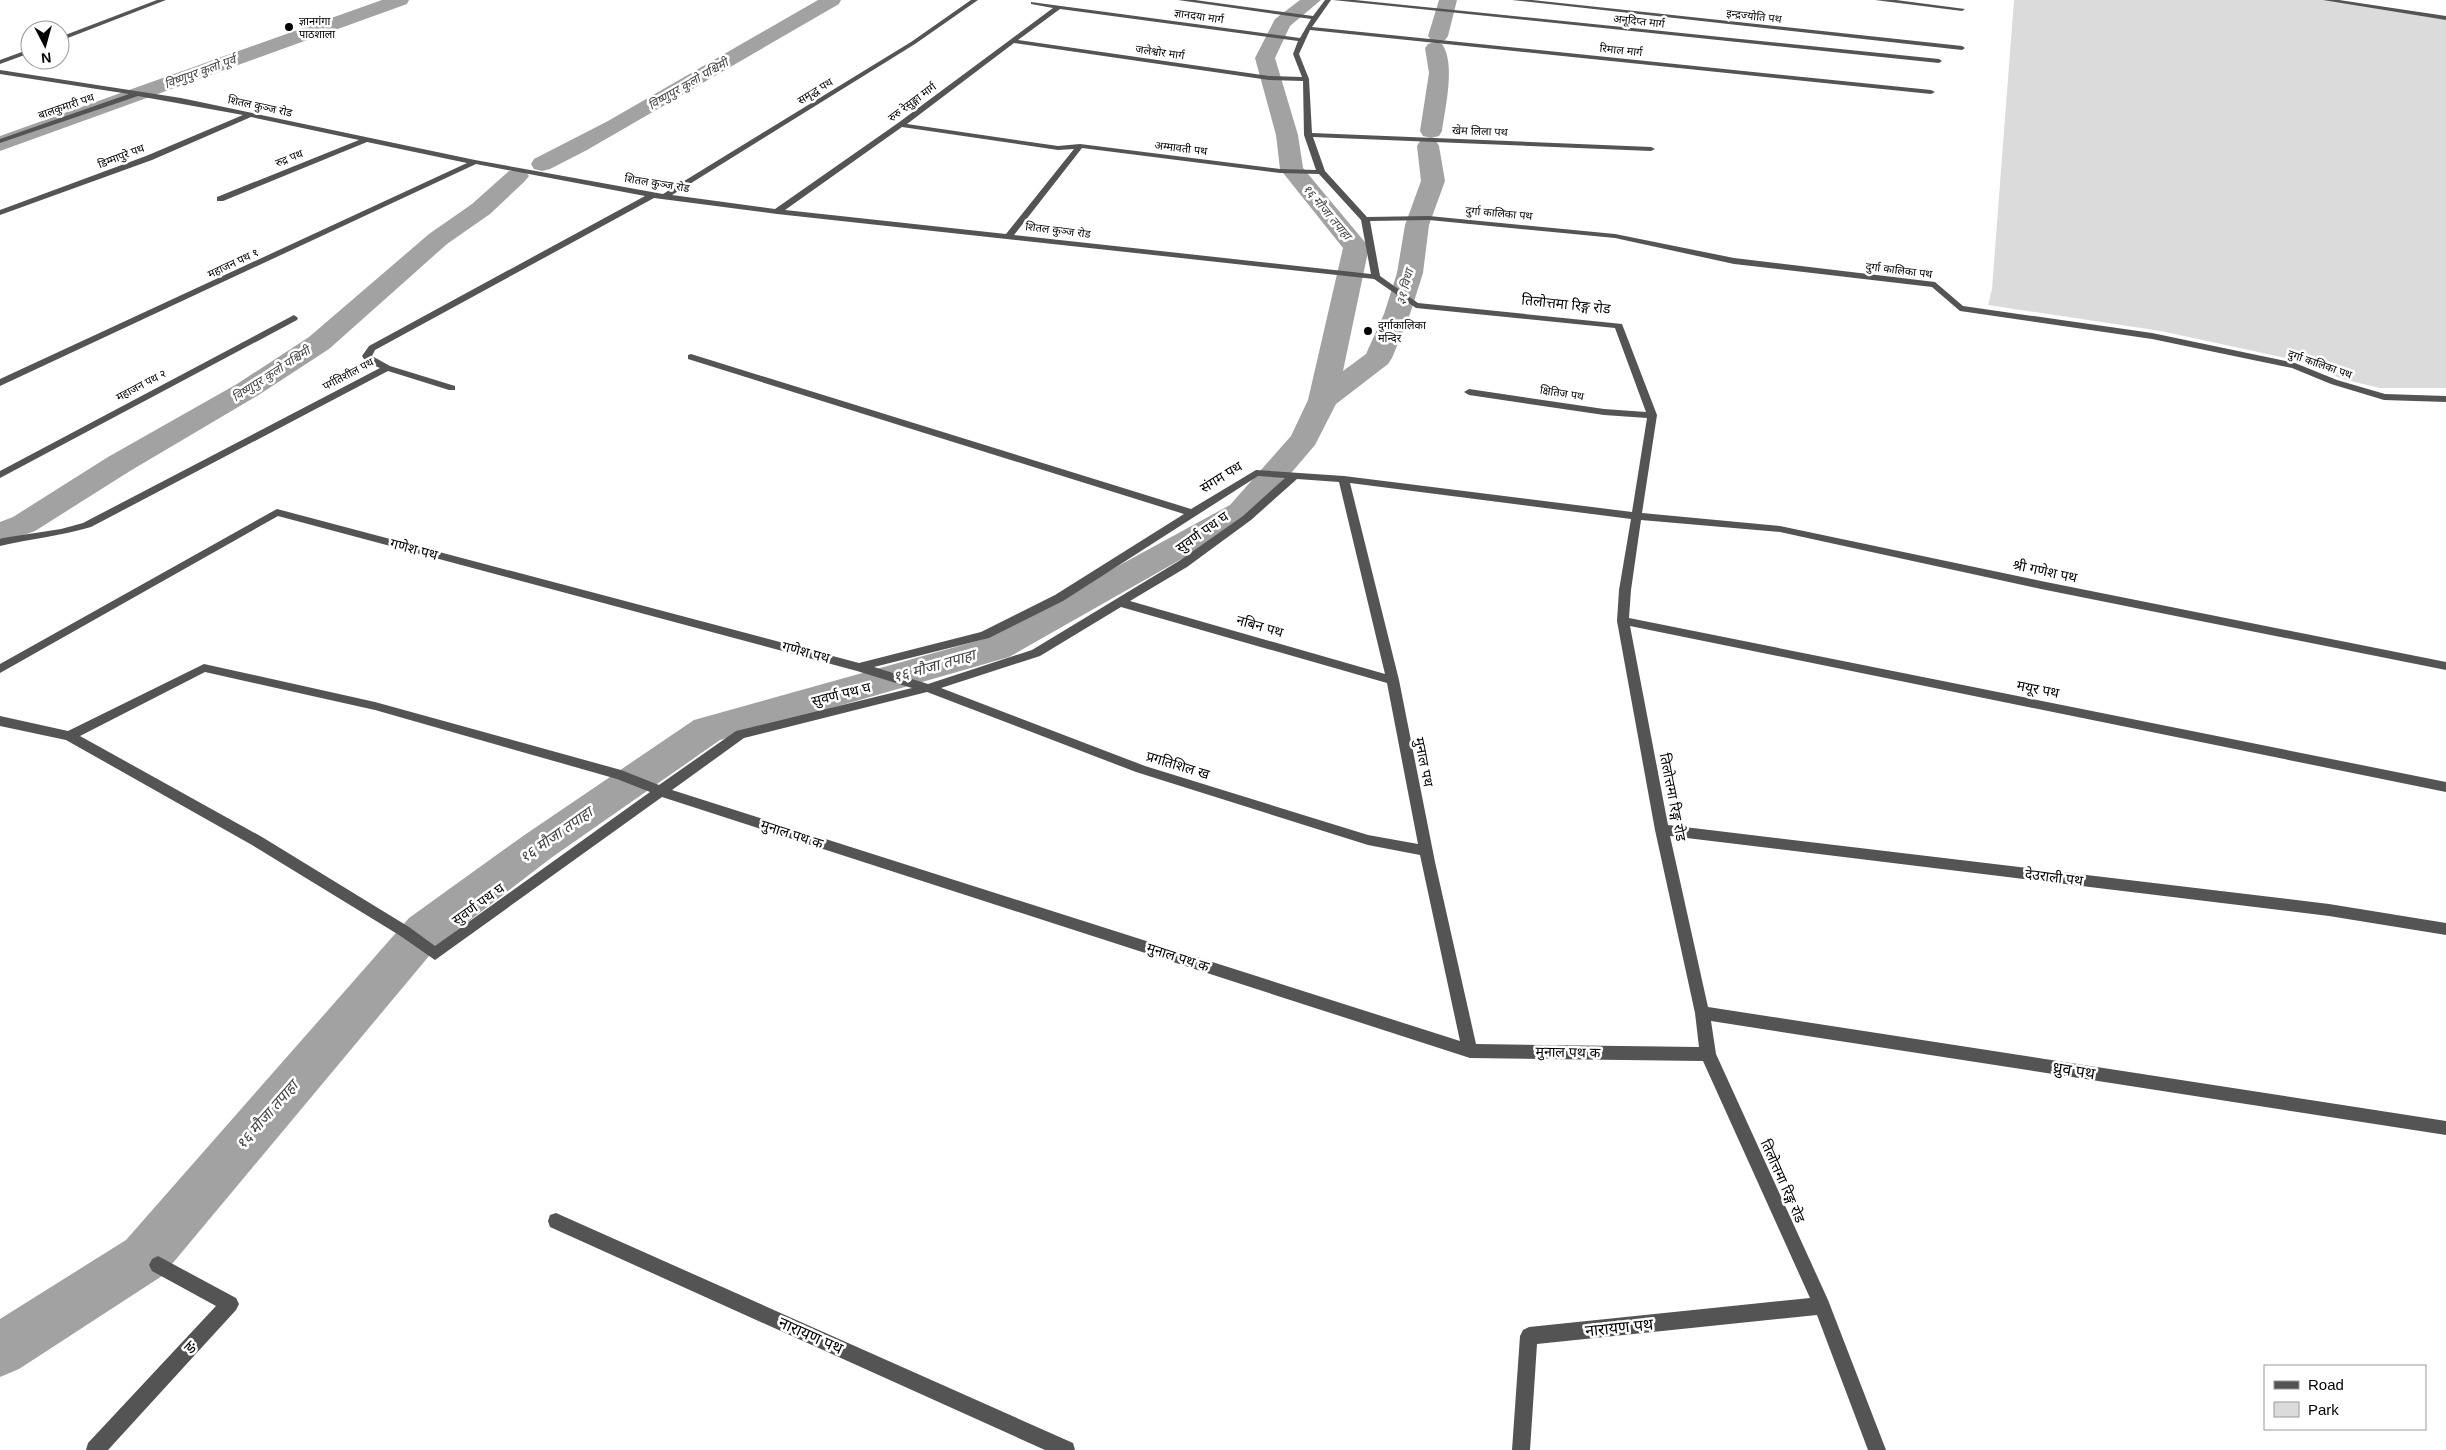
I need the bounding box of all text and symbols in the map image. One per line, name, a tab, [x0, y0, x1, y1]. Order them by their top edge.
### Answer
street label: ज्ञानदया मार्ग	[1174, 7, 1225, 26]
street label: इन्द्रज्योति पथ	[1726, 7, 1783, 25]
street label: अनूदिप्त मार्ग	[1613, 12, 1666, 32]
place label: ज्ञानगंगा पाठशाला	[299, 15, 335, 40]
north arrow	[20, 20, 70, 70]
marker: ज्ञानगंगा पाठशाला	[283, 21, 295, 33]
street label: रिमाल मार्ग	[1599, 42, 1644, 58]
street label: जलेश्वोर मार्ग	[1135, 43, 1186, 62]
text: N	[40, 49, 52, 66]
water label: विष्णुपुर कुलो पूर्व	[163, 52, 241, 92]
water label: विष्णुपुर कुलो पश्चिमी	[646, 54, 733, 113]
street label: समृद्ध पथ	[795, 75, 836, 107]
street label: रुरु रेसुङ्गा मार्ग	[886, 80, 940, 125]
street label: बालकुमारी पथ	[37, 91, 97, 122]
street label: शितल कुञ्ज रोड	[227, 93, 293, 120]
street label: खेम लिला पथ	[1452, 124, 1509, 138]
street label: अम्मावती पथ	[1154, 139, 1209, 157]
street label: डिम्मापुरे पथ	[96, 141, 147, 171]
street label: रुद्र पथ	[273, 147, 305, 169]
street label: शितल कुञ्ज रोड	[624, 172, 690, 195]
water label: १६ मौजा तपाहा	[1300, 182, 1356, 245]
street label: दुर्गा कालिका पथ	[1465, 204, 1534, 224]
street label: शितल कुञ्ज रोड	[1025, 220, 1091, 241]
street label: महाजन पथ १	[206, 246, 260, 280]
street label: दुर्गा कालिका पथ	[1865, 260, 1934, 282]
water label: ३१ विधा	[1394, 265, 1417, 306]
street label: तिलोत्तमा रिङ्ग रोड	[1521, 291, 1612, 317]
place label: दुर्गाकालिका मन्दिर	[1378, 319, 1426, 344]
marker: दुर्गाकालिका मन्दिर	[1362, 325, 1374, 337]
water label: विष्णुपुर कुलो पश्चिमी	[230, 342, 315, 405]
street label: दुर्गा कालिका पथ	[2286, 347, 2355, 383]
street label: पर्गतिशील पथ	[321, 355, 376, 392]
street label: महाजन पथ २	[114, 367, 168, 403]
street label: क्षितिज पथ	[1539, 384, 1586, 403]
street label: संगम पथ	[1197, 457, 1246, 496]
street label: सुवर्ण पथ घ	[1173, 508, 1233, 557]
street label: गणेश पथ	[389, 534, 441, 563]
street label: श्री गणेश पथ	[2011, 555, 2080, 586]
street label: नबिन पथ	[1235, 612, 1286, 641]
street label: गणेश पथ	[781, 637, 833, 666]
water label: १६ मौजा तपाहा	[891, 645, 980, 685]
street label: मयूर पथ	[2015, 677, 2062, 703]
street label: सुवर्ण पथ घ	[810, 679, 873, 711]
street label: मुनाल पथ	[1409, 736, 1437, 789]
street label: प्रगतिशिल ख	[1144, 748, 1212, 782]
street label: तिलोत्तमा रिङ्ग रोड	[1657, 752, 1689, 843]
water label: १६ मौजा तपाहा	[516, 802, 598, 866]
street label: मुनाल पथ क	[758, 816, 825, 854]
street label: देउराली पथ	[2024, 865, 2085, 889]
street label: सुवर्ण पथ घ	[449, 879, 509, 930]
street label: मुनाल पथ क	[1144, 939, 1211, 977]
street label: मुनाल पथ क	[1535, 1043, 1601, 1063]
street label: ध्रुव पथ	[2051, 1059, 2097, 1084]
water label: १६ मौजा तपाहा	[232, 1075, 303, 1152]
street label: तिलोत्तमा रिङ्ग रोड	[1758, 1137, 1809, 1225]
street label: नारायण पथ	[776, 1314, 846, 1357]
street label: नारायण पथ	[1584, 1315, 1655, 1340]
street label: ङ	[180, 1337, 201, 1358]
legend	[2264, 1365, 2426, 1430]
text: Road	[2308, 1376, 2344, 1393]
text: Park	[2308, 1401, 2339, 1418]

